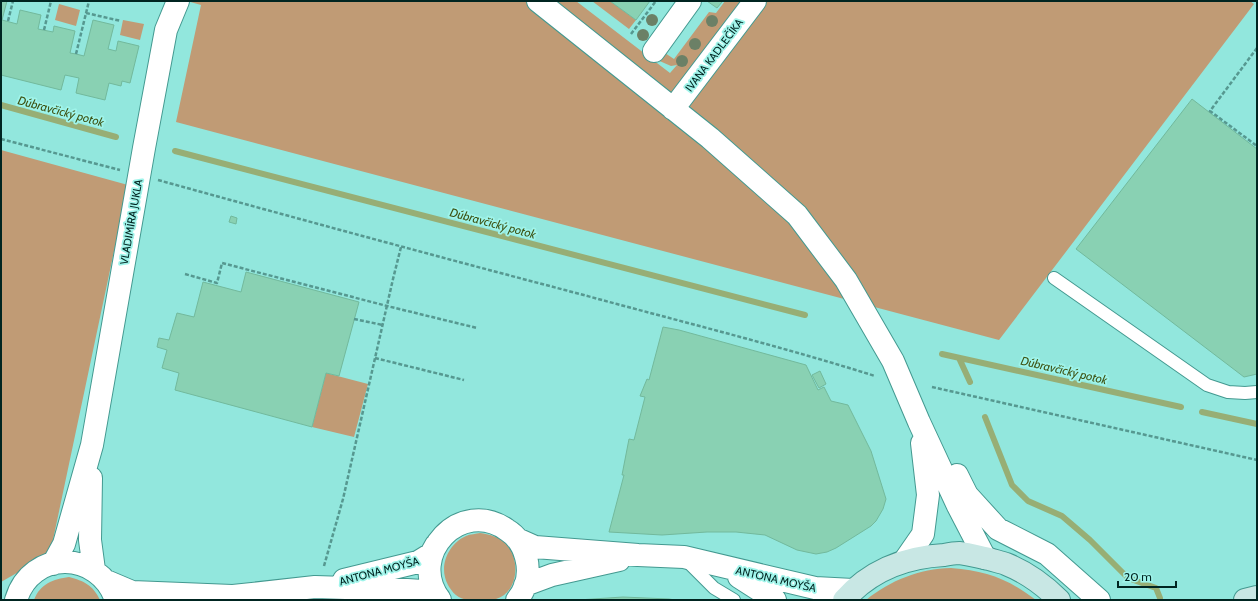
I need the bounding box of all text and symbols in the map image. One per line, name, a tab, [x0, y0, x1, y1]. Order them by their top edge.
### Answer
street label: IVANA KADLEČÍKA	[682, 15, 746, 94]
water label: Dúbravčický potok	[16, 92, 106, 130]
street label: VLADIMÍRA JUKLA	[117, 178, 145, 266]
water label: Dúbravčický potok	[448, 204, 538, 242]
water label: Dúbravčický potok	[1019, 353, 1110, 387]
street label: ANTONA MOYŠA	[338, 554, 421, 588]
street label: ANTONA MOYŠA	[734, 563, 818, 595]
scale bar	[1118, 563, 1176, 589]
text: 20 m	[1124, 569, 1152, 584]

